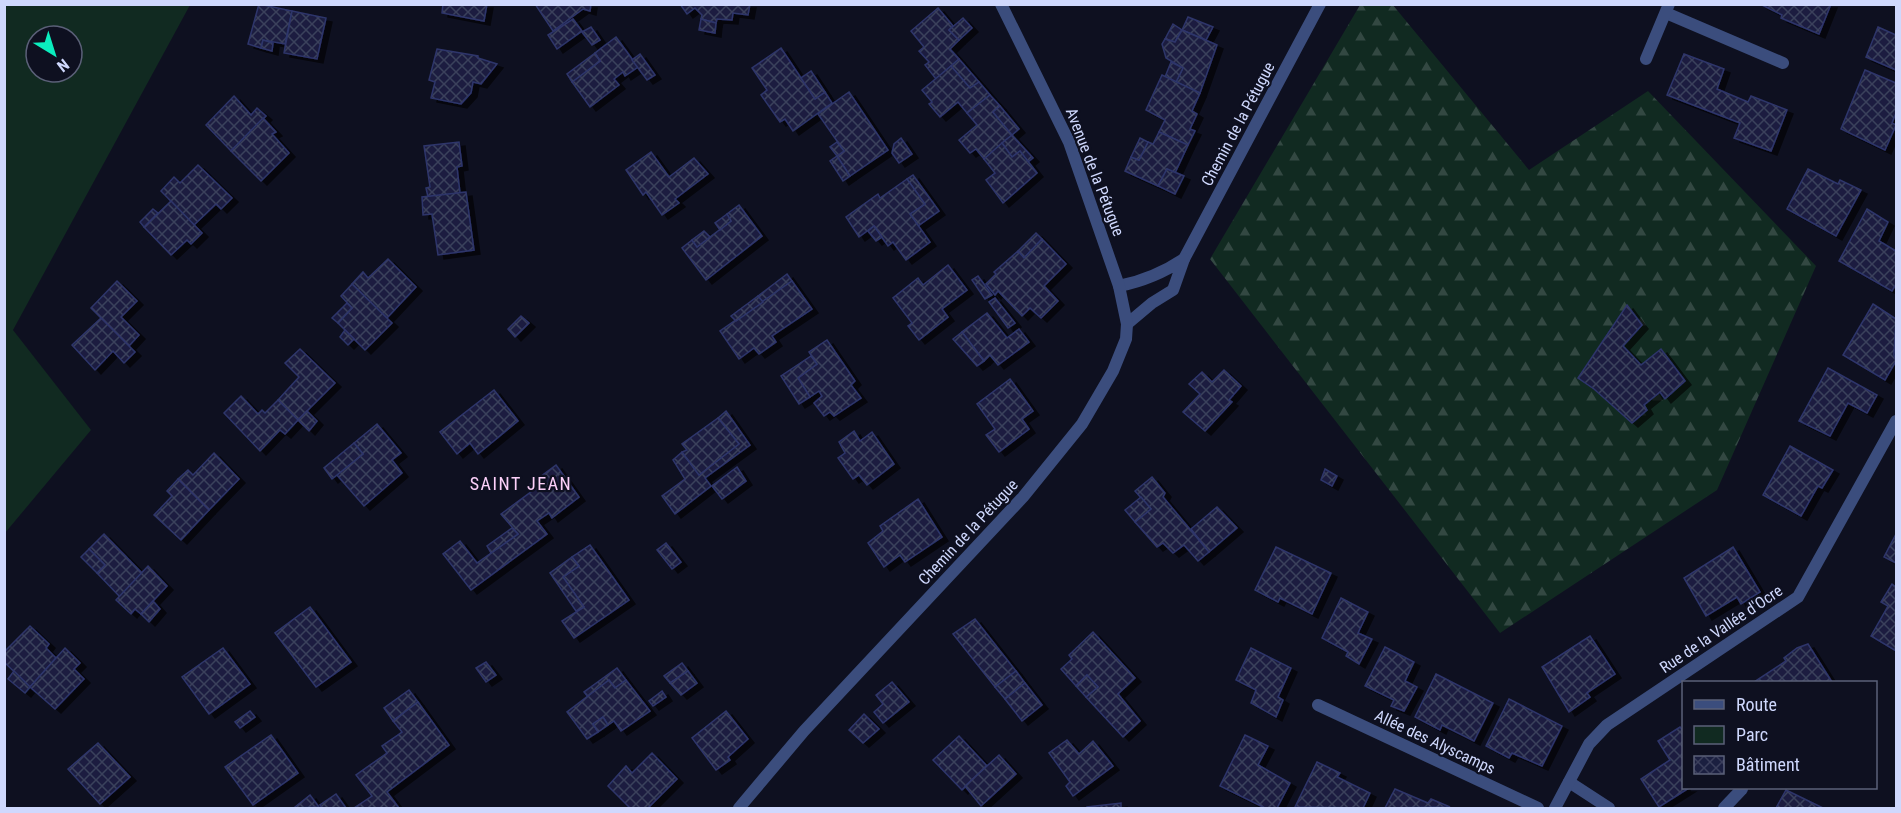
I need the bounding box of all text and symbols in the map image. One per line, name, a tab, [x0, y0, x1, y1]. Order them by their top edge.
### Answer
north arrow	[24, 24, 84, 84]
text: N	[53, 55, 73, 76]
street label: Chemin de la Pétugue	[1197, 59, 1279, 189]
street label: Avenue de la Pétugue	[1062, 105, 1128, 239]
district label: SAINT JEAN	[470, 473, 572, 494]
street label: Chemin de la Pétugue	[914, 475, 1022, 589]
street label: Rue de la Vallée d'Ocre	[1656, 581, 1786, 677]
legend	[1682, 681, 1877, 789]
text: Route	[1736, 694, 1777, 715]
street label: Allée des Alyscamps	[1372, 706, 1498, 778]
text: Parc	[1736, 724, 1768, 745]
text: Bâtiment	[1736, 754, 1800, 775]

